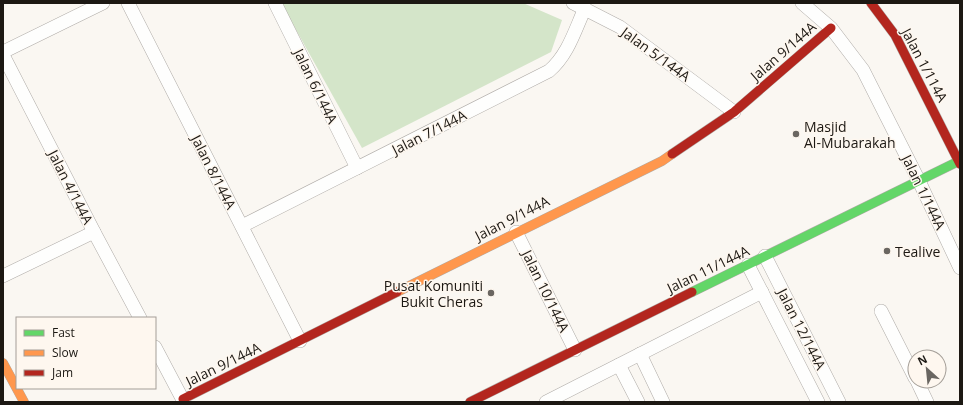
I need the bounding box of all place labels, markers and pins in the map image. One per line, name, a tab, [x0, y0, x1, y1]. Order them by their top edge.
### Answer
place label: Masjid Al-Mubarakah	[804, 117, 896, 152]
marker: Masjid Al-Mubarakah	[791, 129, 801, 139]
place label: Tealive	[895, 242, 940, 261]
marker: Tealive	[882, 246, 892, 256]
place label: Pusat Komuniti Bukit Cheras	[384, 276, 483, 311]
marker: Pusat Komuniti Bukit Cheras	[486, 288, 496, 298]

